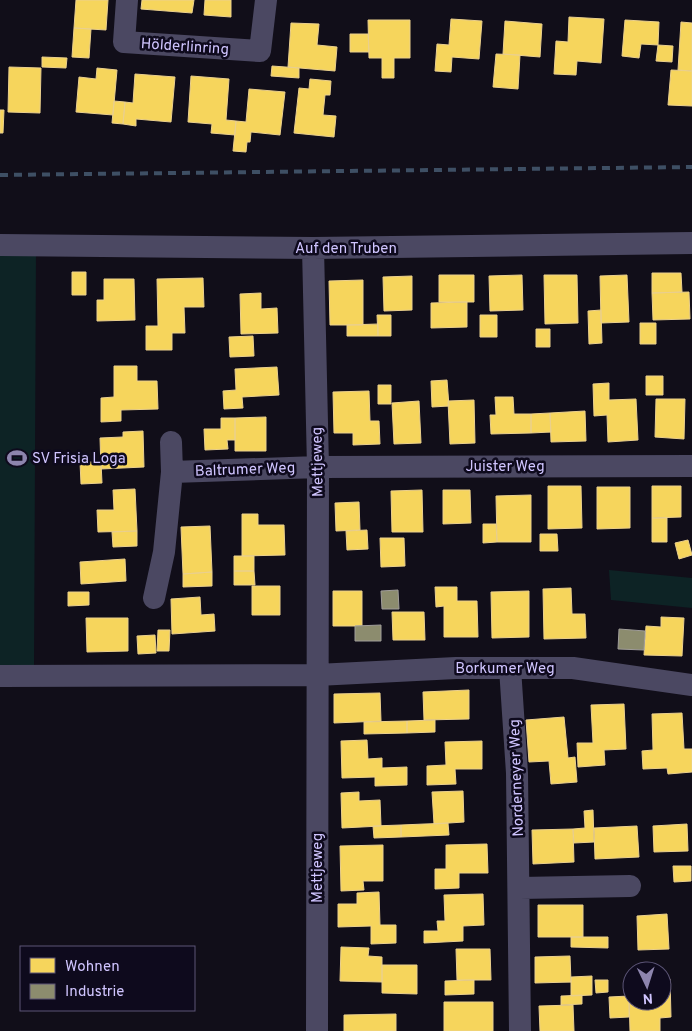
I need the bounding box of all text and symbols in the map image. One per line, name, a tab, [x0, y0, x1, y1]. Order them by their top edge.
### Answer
street label: Hölderlinring	[140, 35, 230, 60]
street label: Auf den Truben	[295, 240, 397, 259]
street label: Mettjeweg	[308, 427, 329, 497]
sports icon: SV Frisia Loga	[6, 447, 28, 469]
place label: SV Frisia Loga	[32, 450, 126, 469]
street label: Juister Weg	[465, 458, 545, 477]
street label: Baltrumer Weg	[195, 459, 296, 482]
street label: Borkumer Weg	[455, 660, 555, 679]
street label: Norderneyer Weg	[506, 719, 529, 837]
street label: Mettjeweg	[309, 833, 328, 903]
legend	[20, 946, 195, 1011]
text: Wohnen	[65, 958, 120, 977]
north arrow	[622, 961, 672, 1011]
text: Industrie	[65, 983, 124, 1002]
text: N	[642, 989, 653, 1006]

